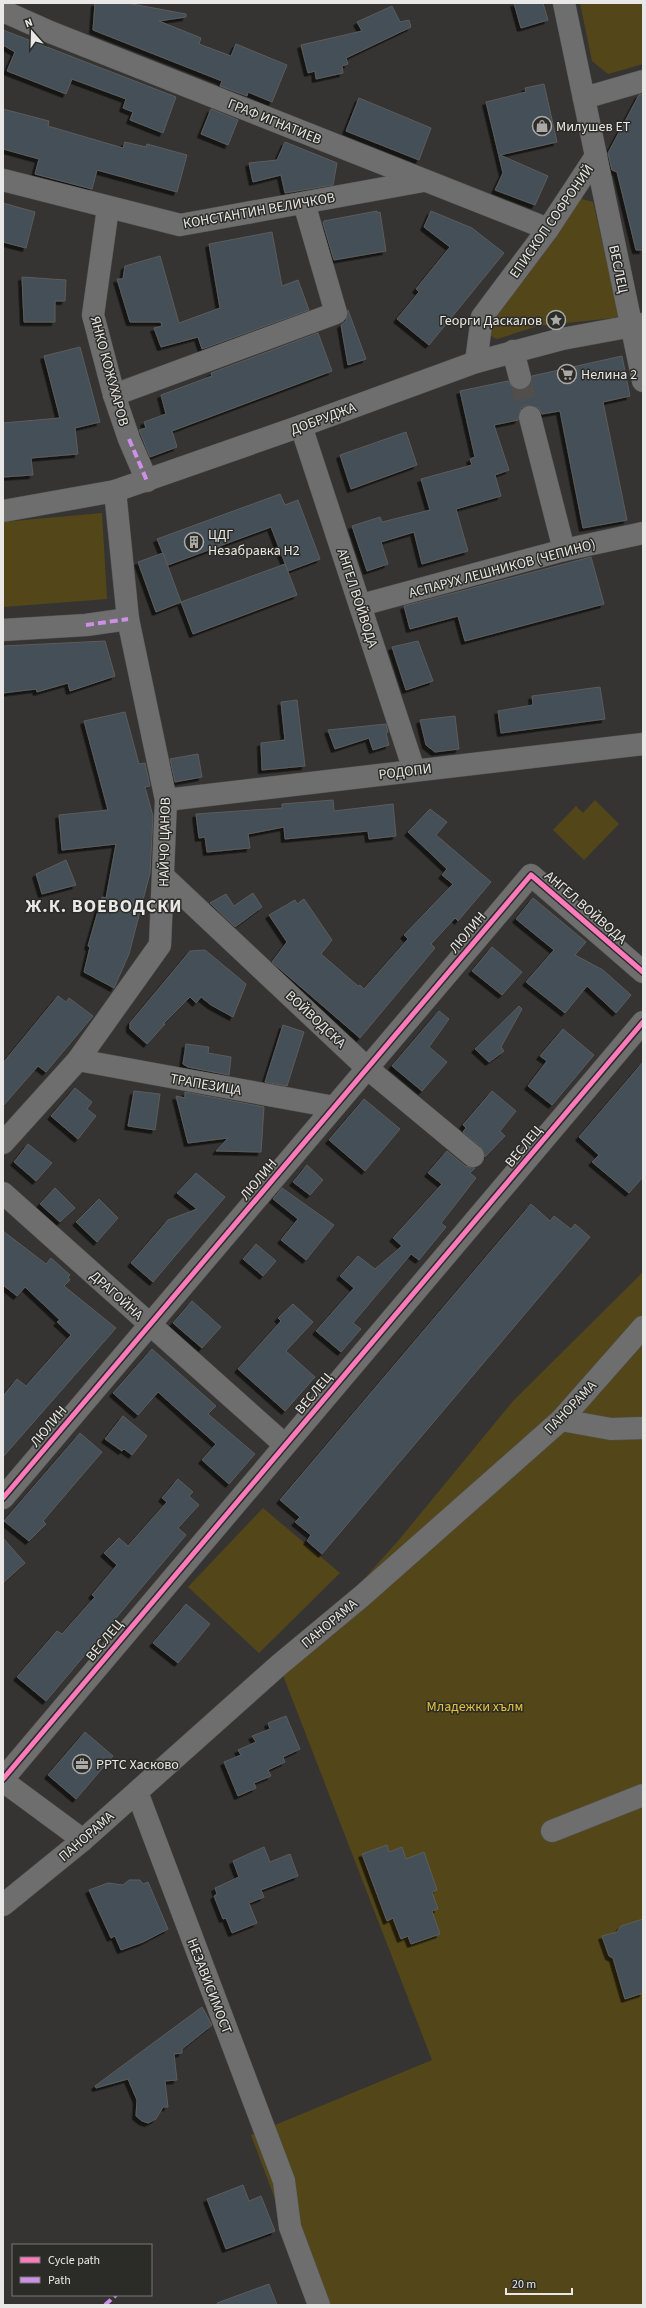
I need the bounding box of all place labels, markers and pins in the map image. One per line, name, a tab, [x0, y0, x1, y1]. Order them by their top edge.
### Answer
shop icon: Милушев ЕТ	[531, 115, 553, 137]
place label: Милушев ЕТ	[556, 117, 631, 137]
place icon: Георги Даскалов	[545, 309, 567, 331]
place label: Георги Даскалов	[439, 311, 542, 331]
supermarket icon: Нелина 2	[556, 363, 578, 385]
place label: Нелина 2	[581, 365, 637, 385]
place label: ЦДГ Незабравка Н2	[208, 525, 300, 561]
building icon: ЦДГ Незабравка Н2	[183, 531, 205, 553]
office icon: РРТС Хасково	[71, 1753, 93, 1775]
place label: РРТС Хасково	[96, 1755, 179, 1775]

